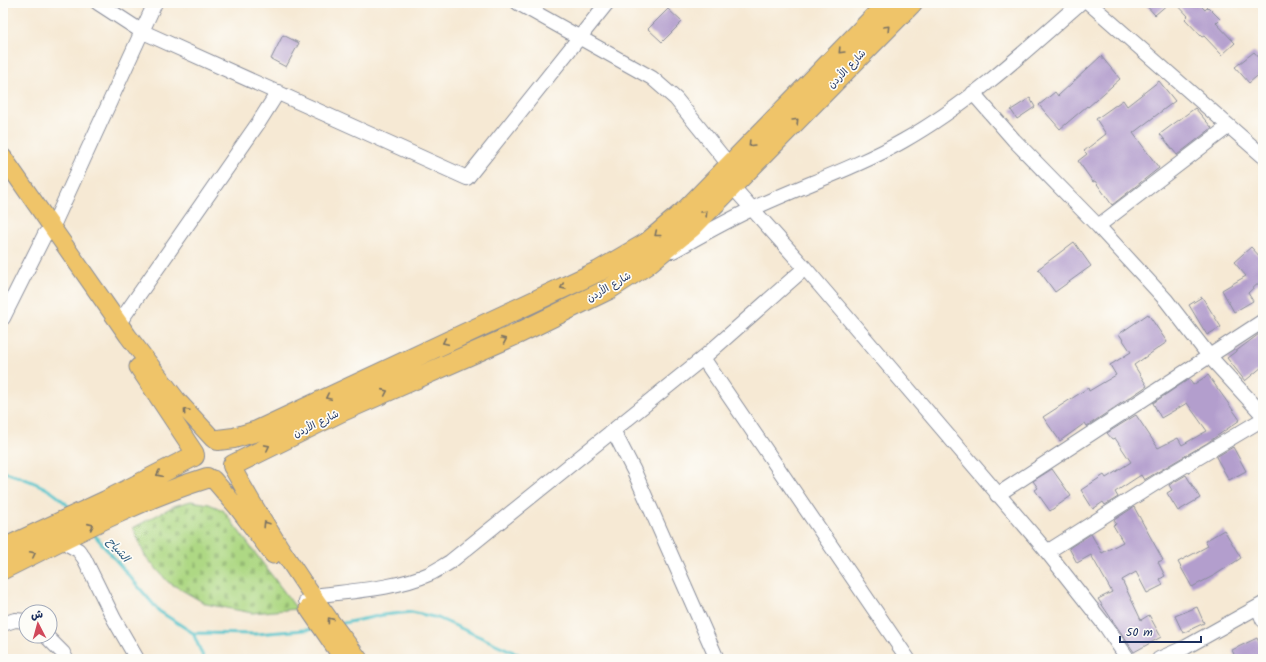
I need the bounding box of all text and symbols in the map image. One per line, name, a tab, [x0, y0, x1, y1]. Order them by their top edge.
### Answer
one-way arrow	[882, 25, 890, 33]
street label: شارع الأردن	[824, 46, 870, 92]
one-way arrow	[839, 46, 846, 54]
one-way arrow	[791, 118, 799, 126]
one-way arrow	[748, 139, 756, 147]
one-way arrow	[700, 210, 708, 218]
one-way arrow	[655, 230, 662, 237]
street label: شارع الأردن	[584, 268, 635, 306]
one-way arrow	[560, 282, 568, 290]
one-way arrow	[442, 337, 450, 345]
one-way arrow	[500, 337, 508, 345]
one-way arrow	[381, 389, 389, 397]
one-way arrow	[324, 392, 332, 400]
street label: شارع الأردن	[290, 406, 342, 442]
one-way arrow	[184, 408, 191, 416]
one-way arrow	[263, 444, 271, 452]
one-way arrow	[156, 470, 164, 477]
one-way arrow	[263, 521, 270, 528]
one-way arrow	[87, 523, 94, 531]
water label: الشياح	[102, 534, 135, 567]
one-way arrow	[29, 551, 37, 558]
north arrow	[18, 604, 58, 644]
text: ش	[30, 605, 44, 625]
one-way arrow	[327, 617, 335, 624]
scale bar	[1120, 618, 1201, 644]
text: 50 m	[1126, 623, 1153, 642]

